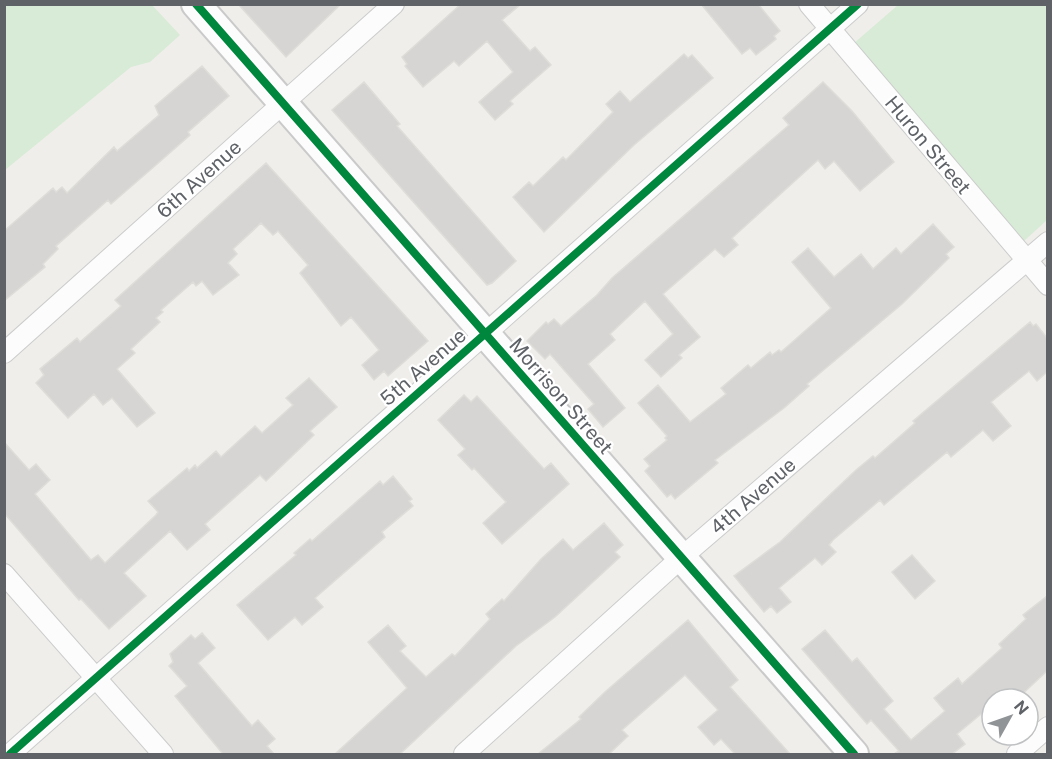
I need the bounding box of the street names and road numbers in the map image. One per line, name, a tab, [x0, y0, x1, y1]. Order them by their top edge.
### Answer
street label: Huron Street	[880, 91, 976, 199]
street label: 6th Avenue	[152, 135, 246, 223]
street label: 5th Avenue	[375, 323, 471, 411]
street label: Morrison Street	[504, 333, 618, 459]
street label: 4th Avenue	[705, 452, 801, 540]

